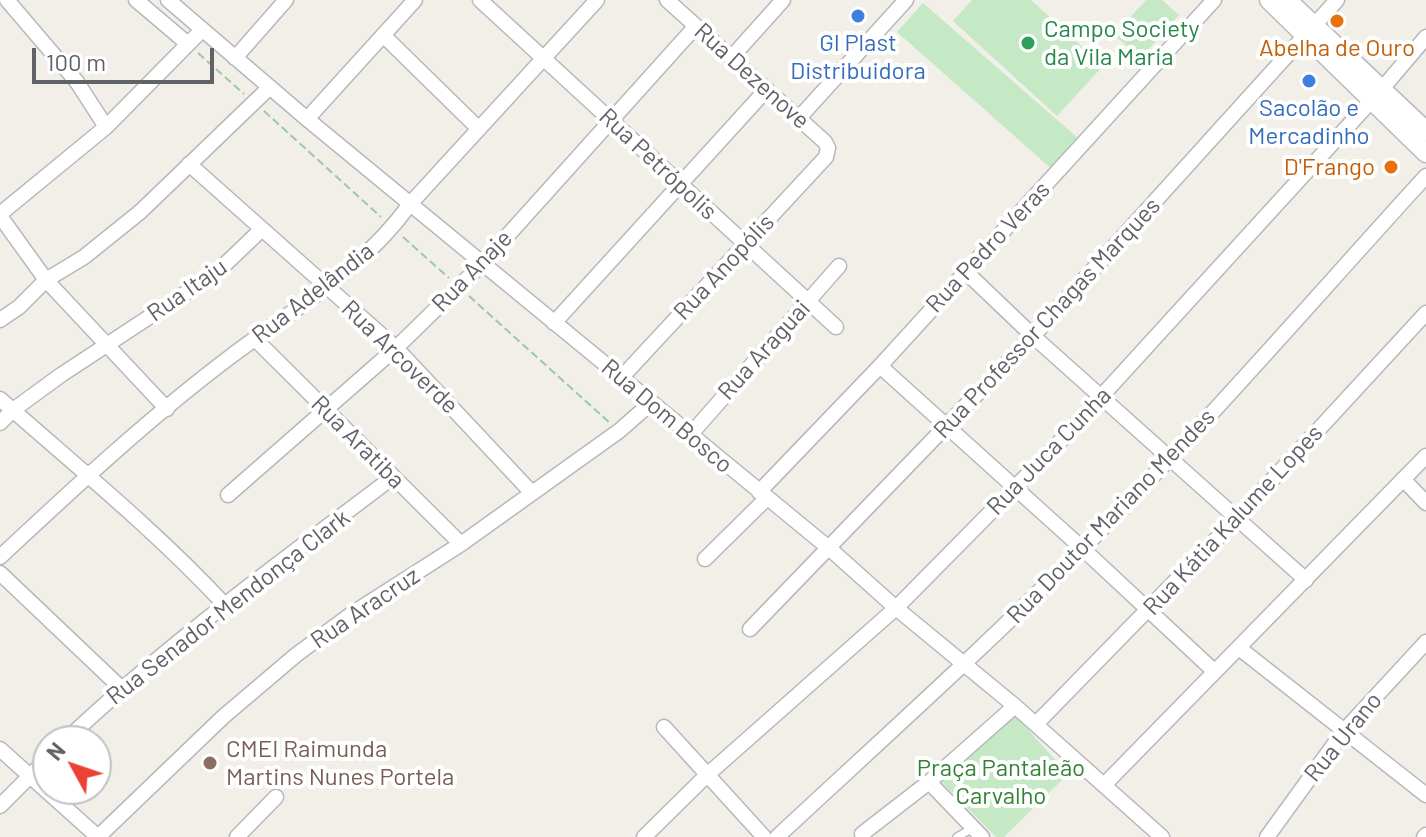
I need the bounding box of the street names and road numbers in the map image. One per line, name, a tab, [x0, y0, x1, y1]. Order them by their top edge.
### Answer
street label: Rua Dezenove	[689, 17, 815, 135]
street label: Rua Petrópolis	[593, 102, 723, 226]
street label: Rua Pedro Veras	[920, 175, 1056, 319]
street label: Rua Professor Chagas Marques	[928, 192, 1166, 444]
street label: Rua Anopólis	[668, 208, 780, 326]
street label: Rua Anaje	[426, 224, 518, 318]
street label: Rua Adelândia	[246, 236, 380, 350]
street label: Rua Itaju	[142, 252, 232, 328]
street label: Rua Arcoverde	[336, 294, 464, 420]
street label: Rua Araguai	[712, 294, 816, 406]
street label: Rua Dom Bosco	[596, 353, 738, 479]
street label: Rua Juca Cunha	[981, 381, 1117, 521]
street label: Rua Aratiba	[305, 389, 411, 495]
street label: Rua Doutor Mariano Mendes	[1001, 403, 1221, 629]
street label: Rua Kátia Kalume Lopes	[1137, 419, 1329, 621]
street label: Rua Senador Mendonça Clark	[101, 503, 355, 711]
street label: Rua Aracruz	[305, 561, 425, 655]
street label: Rua Urano	[1298, 686, 1388, 788]

